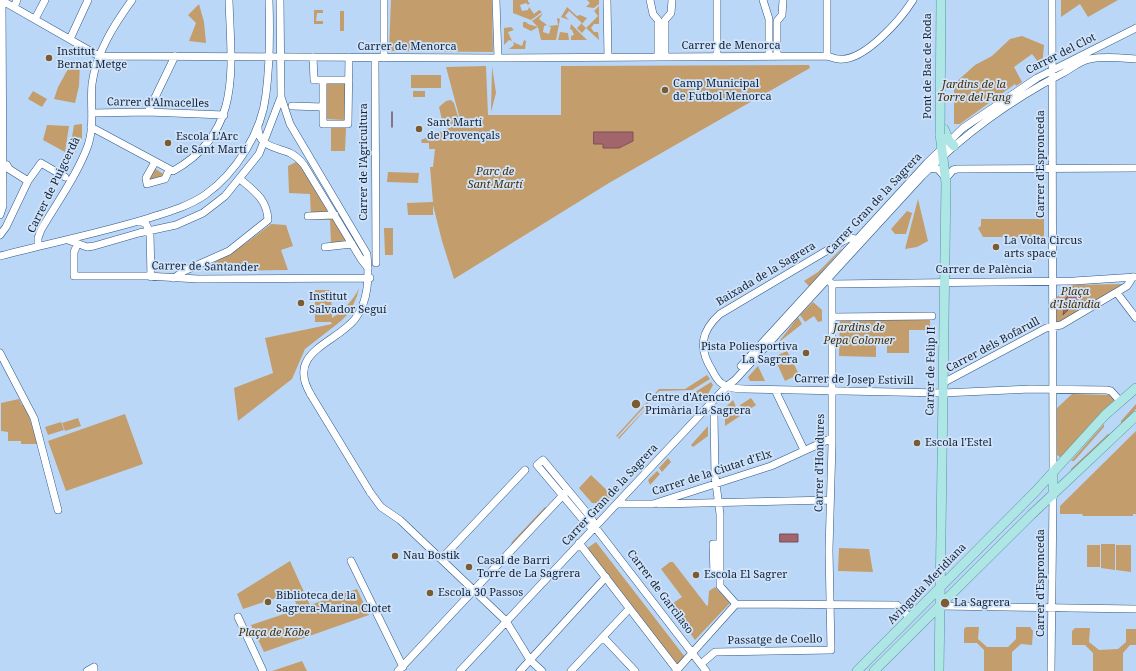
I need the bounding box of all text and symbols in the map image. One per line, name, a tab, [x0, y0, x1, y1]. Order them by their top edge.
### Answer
street label: Pont de Bac de Roda	[921, 13, 935, 119]
street label: Carrer del Clot	[1024, 31, 1098, 77]
street label: Carrer de Menorca	[681, 39, 781, 53]
street label: Carrer de Menorca	[357, 40, 457, 54]
place label: Institut Bernat Metge	[57, 45, 127, 71]
marker: Institut Bernat Metge	[44, 53, 54, 63]
place label: Camp Municipal de Futbol Menorca	[673, 77, 772, 103]
park label: Jardins de la Torre del Fang	[937, 78, 1011, 104]
marker: Camp Municipal de Futbol Menorca	[660, 85, 670, 95]
street label: Carrer d'Almacelles	[107, 96, 209, 110]
street label: Carrer de l'Agricultura	[357, 103, 371, 221]
street label: Carrer d'Espronceda	[1034, 110, 1048, 218]
place label: Sant Martí de Provençals	[427, 116, 500, 142]
marker: Sant Martí de Provençals	[414, 124, 424, 134]
place label: Escola L'Arc de Sant Martí	[176, 130, 247, 156]
street label: Carrer de Puigcerdà	[25, 135, 83, 235]
marker: Escola L'Arc de Sant Martí	[163, 138, 173, 148]
street label: Carrer Gran de la Sagrera	[823, 150, 925, 258]
park label: Parc de Sant Martí	[467, 165, 523, 191]
place label: La Volta Circus arts space	[1004, 234, 1082, 260]
street label: Baixada de la Sagrera	[714, 239, 818, 309]
marker: La Volta Circus arts space	[991, 242, 1001, 252]
street label: Carrer de Santander	[151, 259, 259, 275]
street label: Carrer de Palència	[935, 263, 1033, 277]
park label: Plaça d'Islàndia	[1050, 285, 1100, 311]
place label: Institut Salvador Seguí	[309, 290, 387, 316]
marker: Institut Salvador Seguí	[296, 298, 306, 308]
street label: Carrer dels Bofarull	[944, 315, 1042, 375]
park label: Jardins de Pepa Colomer	[823, 321, 895, 347]
street label: Carrer de Felip II	[924, 326, 938, 416]
place label: Pista Poliesportiva La Sagrera	[701, 340, 798, 366]
marker: Pista Poliesportiva La Sagrera	[801, 348, 811, 358]
street label: Carrer de Josep Estivill	[794, 372, 914, 388]
place label: Centre d'Atenció Primària La Sagrera	[645, 391, 751, 417]
marker: Centre d'Atenció Primària La Sagrera	[630, 398, 642, 410]
street label: Carrer d'Hondures	[813, 414, 827, 512]
place label: Escola l'Estel	[925, 436, 992, 450]
marker: Escola l'Estel	[912, 438, 922, 448]
street label: Carrer Gran de la Sagrera	[559, 441, 661, 549]
street label: Carrer de la Ciutat d'Elx	[650, 447, 774, 499]
street label: Carrer d'Espronceda	[1034, 529, 1048, 637]
street label: Avinguda Meridiana	[885, 541, 969, 627]
street label: Carrer de Garcilaso	[624, 547, 696, 637]
place label: Nau Bostik	[403, 549, 460, 563]
marker: Nau Bostik	[390, 551, 400, 561]
place label: Casal de Barri Torre de La Sagrera	[477, 554, 580, 580]
marker: Casal de Barri Torre de La Sagrera	[464, 562, 474, 572]
place label: Escola El Sagrer	[704, 568, 788, 582]
marker: Escola El Sagrer	[691, 570, 701, 580]
place label: Escola 30 Passos	[438, 586, 523, 600]
marker: Escola 30 Passos	[425, 588, 435, 598]
place label: Biblioteca de la Sagrera-Marina Clotet	[276, 589, 391, 615]
place label: La Sagrera	[954, 596, 1010, 610]
marker: Biblioteca de la Sagrera-Marina Clotet	[263, 597, 273, 607]
marker: La Sagrera	[939, 597, 951, 609]
park label: Plaça de Kõbe	[238, 626, 310, 640]
street label: Passatge de Coello	[727, 633, 823, 647]

